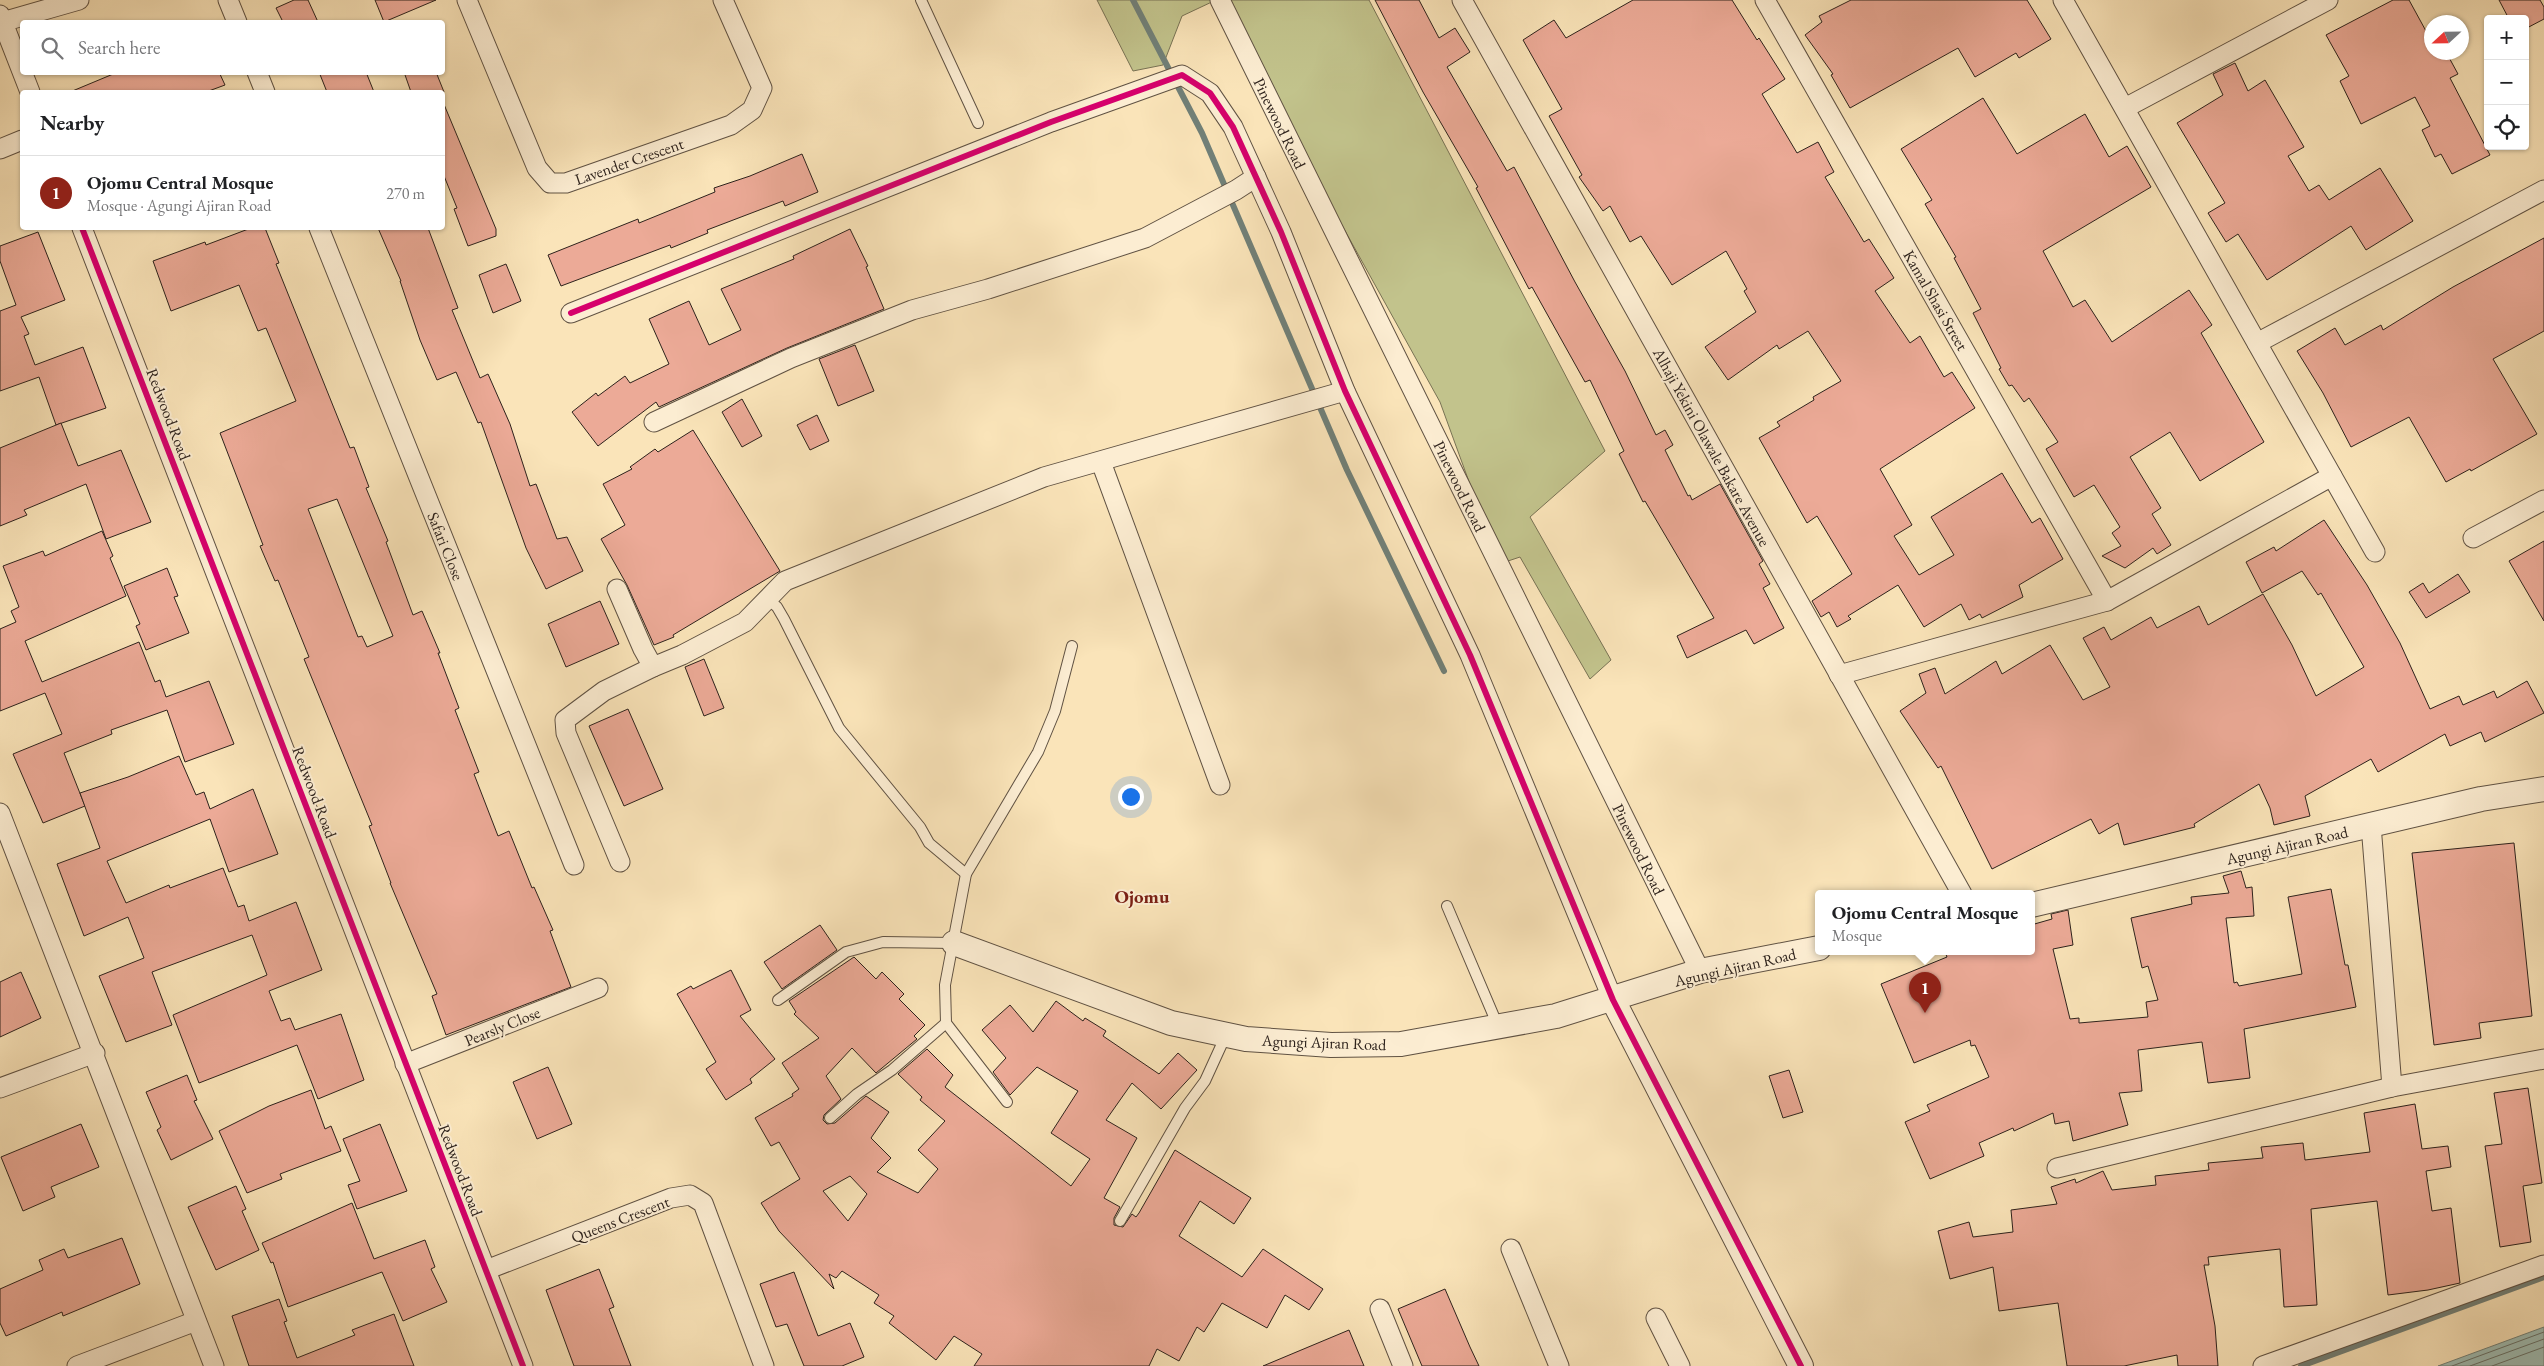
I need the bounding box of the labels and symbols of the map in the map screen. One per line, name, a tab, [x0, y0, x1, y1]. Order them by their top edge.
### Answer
north arrow	[2424, 15, 2469, 60]
street label: Pinewood Road	[1248, 74, 1311, 173]
street label: Lavender Crescent	[572, 133, 686, 190]
street label: Kamal Shasi Street	[1898, 246, 1973, 354]
street label: Alhaji Yekini Olawale Bakare Avenue	[1648, 343, 1775, 550]
street label: Redwood Road	[141, 365, 196, 464]
street label: Pinewood Road	[1428, 437, 1491, 536]
street label: Safari Close	[422, 509, 469, 583]
street label: Redwood Road	[287, 743, 342, 842]
your location	[1118, 784, 1144, 810]
street label: Pinewood Road	[1607, 800, 1670, 899]
street label: Agungi Ajiran Road	[2223, 821, 2351, 870]
district label: Ojomu	[1115, 884, 1170, 909]
street label: Agungi Ajiran Road	[1671, 943, 1799, 992]
pin: 1	[1909, 972, 1941, 1013]
street label: Pearsly Close	[461, 1002, 543, 1051]
street label: Agungi Ajiran Road	[1260, 1030, 1387, 1055]
street label: Redwood Road	[433, 1121, 488, 1220]
street label: Queens Crescent	[568, 1191, 672, 1248]

